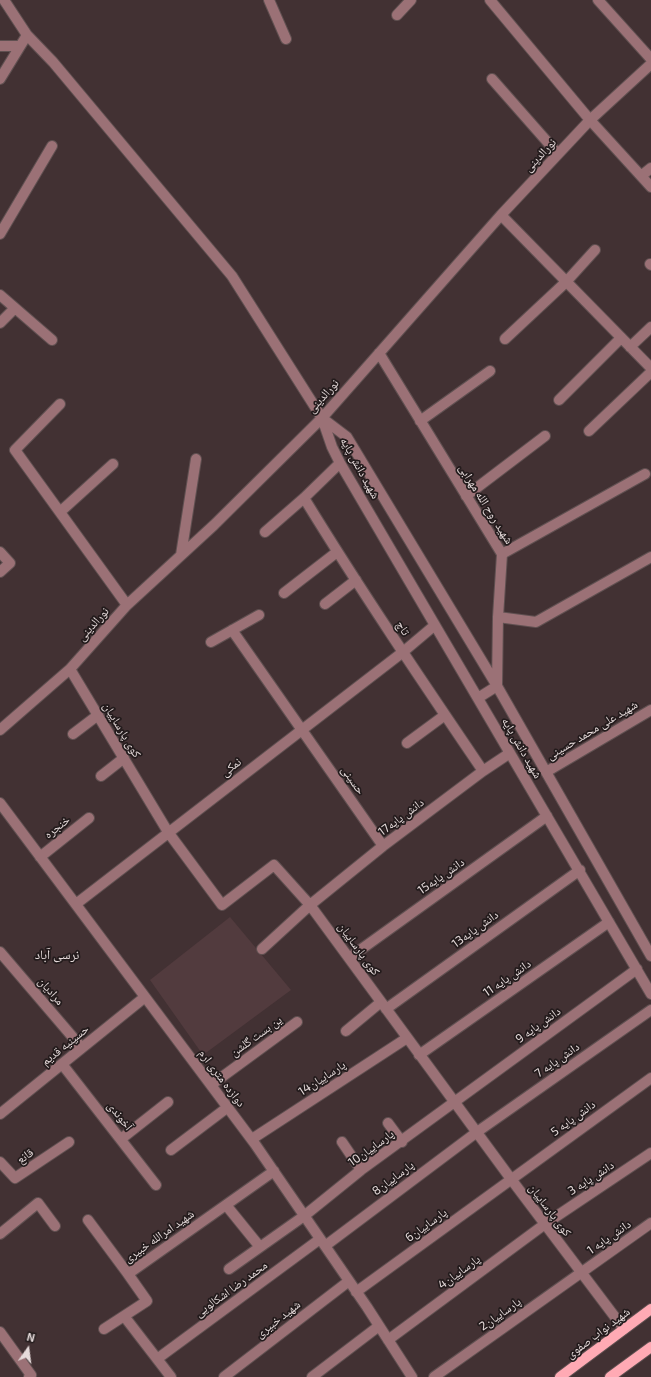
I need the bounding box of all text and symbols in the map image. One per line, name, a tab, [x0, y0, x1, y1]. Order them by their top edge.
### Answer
street label: نورالدینی	[521, 135, 559, 175]
street label: نورالدینی	[304, 376, 342, 416]
street label: شهید دانش پایه	[337, 435, 383, 501]
street label: شهید روح الله مهرابی	[456, 461, 516, 547]
street label: نورالدینی	[74, 604, 112, 644]
street label: تاچ	[393, 618, 413, 638]
street label: شهید علی محمد حسینی	[544, 697, 640, 763]
street label: کوی پارساییان	[100, 700, 144, 760]
street label: شهید دانش پایه	[499, 715, 545, 781]
street label: نمکی	[218, 755, 244, 779]
street label: حسینی	[338, 763, 368, 797]
street label: دانش پایه17	[375, 795, 427, 839]
street label: خنجره	[41, 812, 73, 842]
street label: دانش پایه15	[415, 855, 467, 897]
street label: دانش پایه13	[449, 907, 501, 951]
street label: کوی پارساییان	[335, 920, 383, 978]
district label: نرسی آباد	[35, 947, 79, 963]
street label: دانش پایه 11	[480, 956, 534, 1000]
street label: مرادیان	[35, 974, 67, 1008]
street label: دانش پایه 9	[513, 1004, 563, 1046]
street label: ین بست گلشن	[227, 1012, 285, 1060]
street label: حسینیه قدیم	[38, 1021, 92, 1069]
street label: دانش پایه 7	[532, 1039, 582, 1081]
street label: دوازده متری ارم	[196, 1046, 248, 1110]
street label: پارساییان14	[296, 1057, 348, 1099]
street label: دانش پایه 5	[548, 1097, 598, 1139]
street label: آخوندی	[104, 1099, 136, 1133]
street label: پارساییان10	[345, 1127, 397, 1169]
street label: قانع	[14, 1145, 36, 1167]
street label: پارساییان8	[369, 1158, 417, 1198]
street label: دانش پایه 3	[565, 1158, 617, 1198]
street label: کوی پارساییان	[526, 1181, 574, 1239]
street label: پارساییان6	[402, 1205, 450, 1245]
street label: شهید امرالله خبیری	[121, 1206, 197, 1266]
street label: دانش پایه 1	[584, 1217, 634, 1257]
street label: پارساییان4	[435, 1252, 483, 1292]
street label: محمد رضا اشکالویی	[192, 1258, 270, 1320]
street label: پارساییان2	[476, 1294, 524, 1334]
street label: شهید خبیری	[253, 1297, 303, 1341]
street label: شهید نواب صفوی	[563, 1304, 633, 1362]
north arrow	[8, 1329, 48, 1369]
text: N	[26, 1330, 36, 1344]

